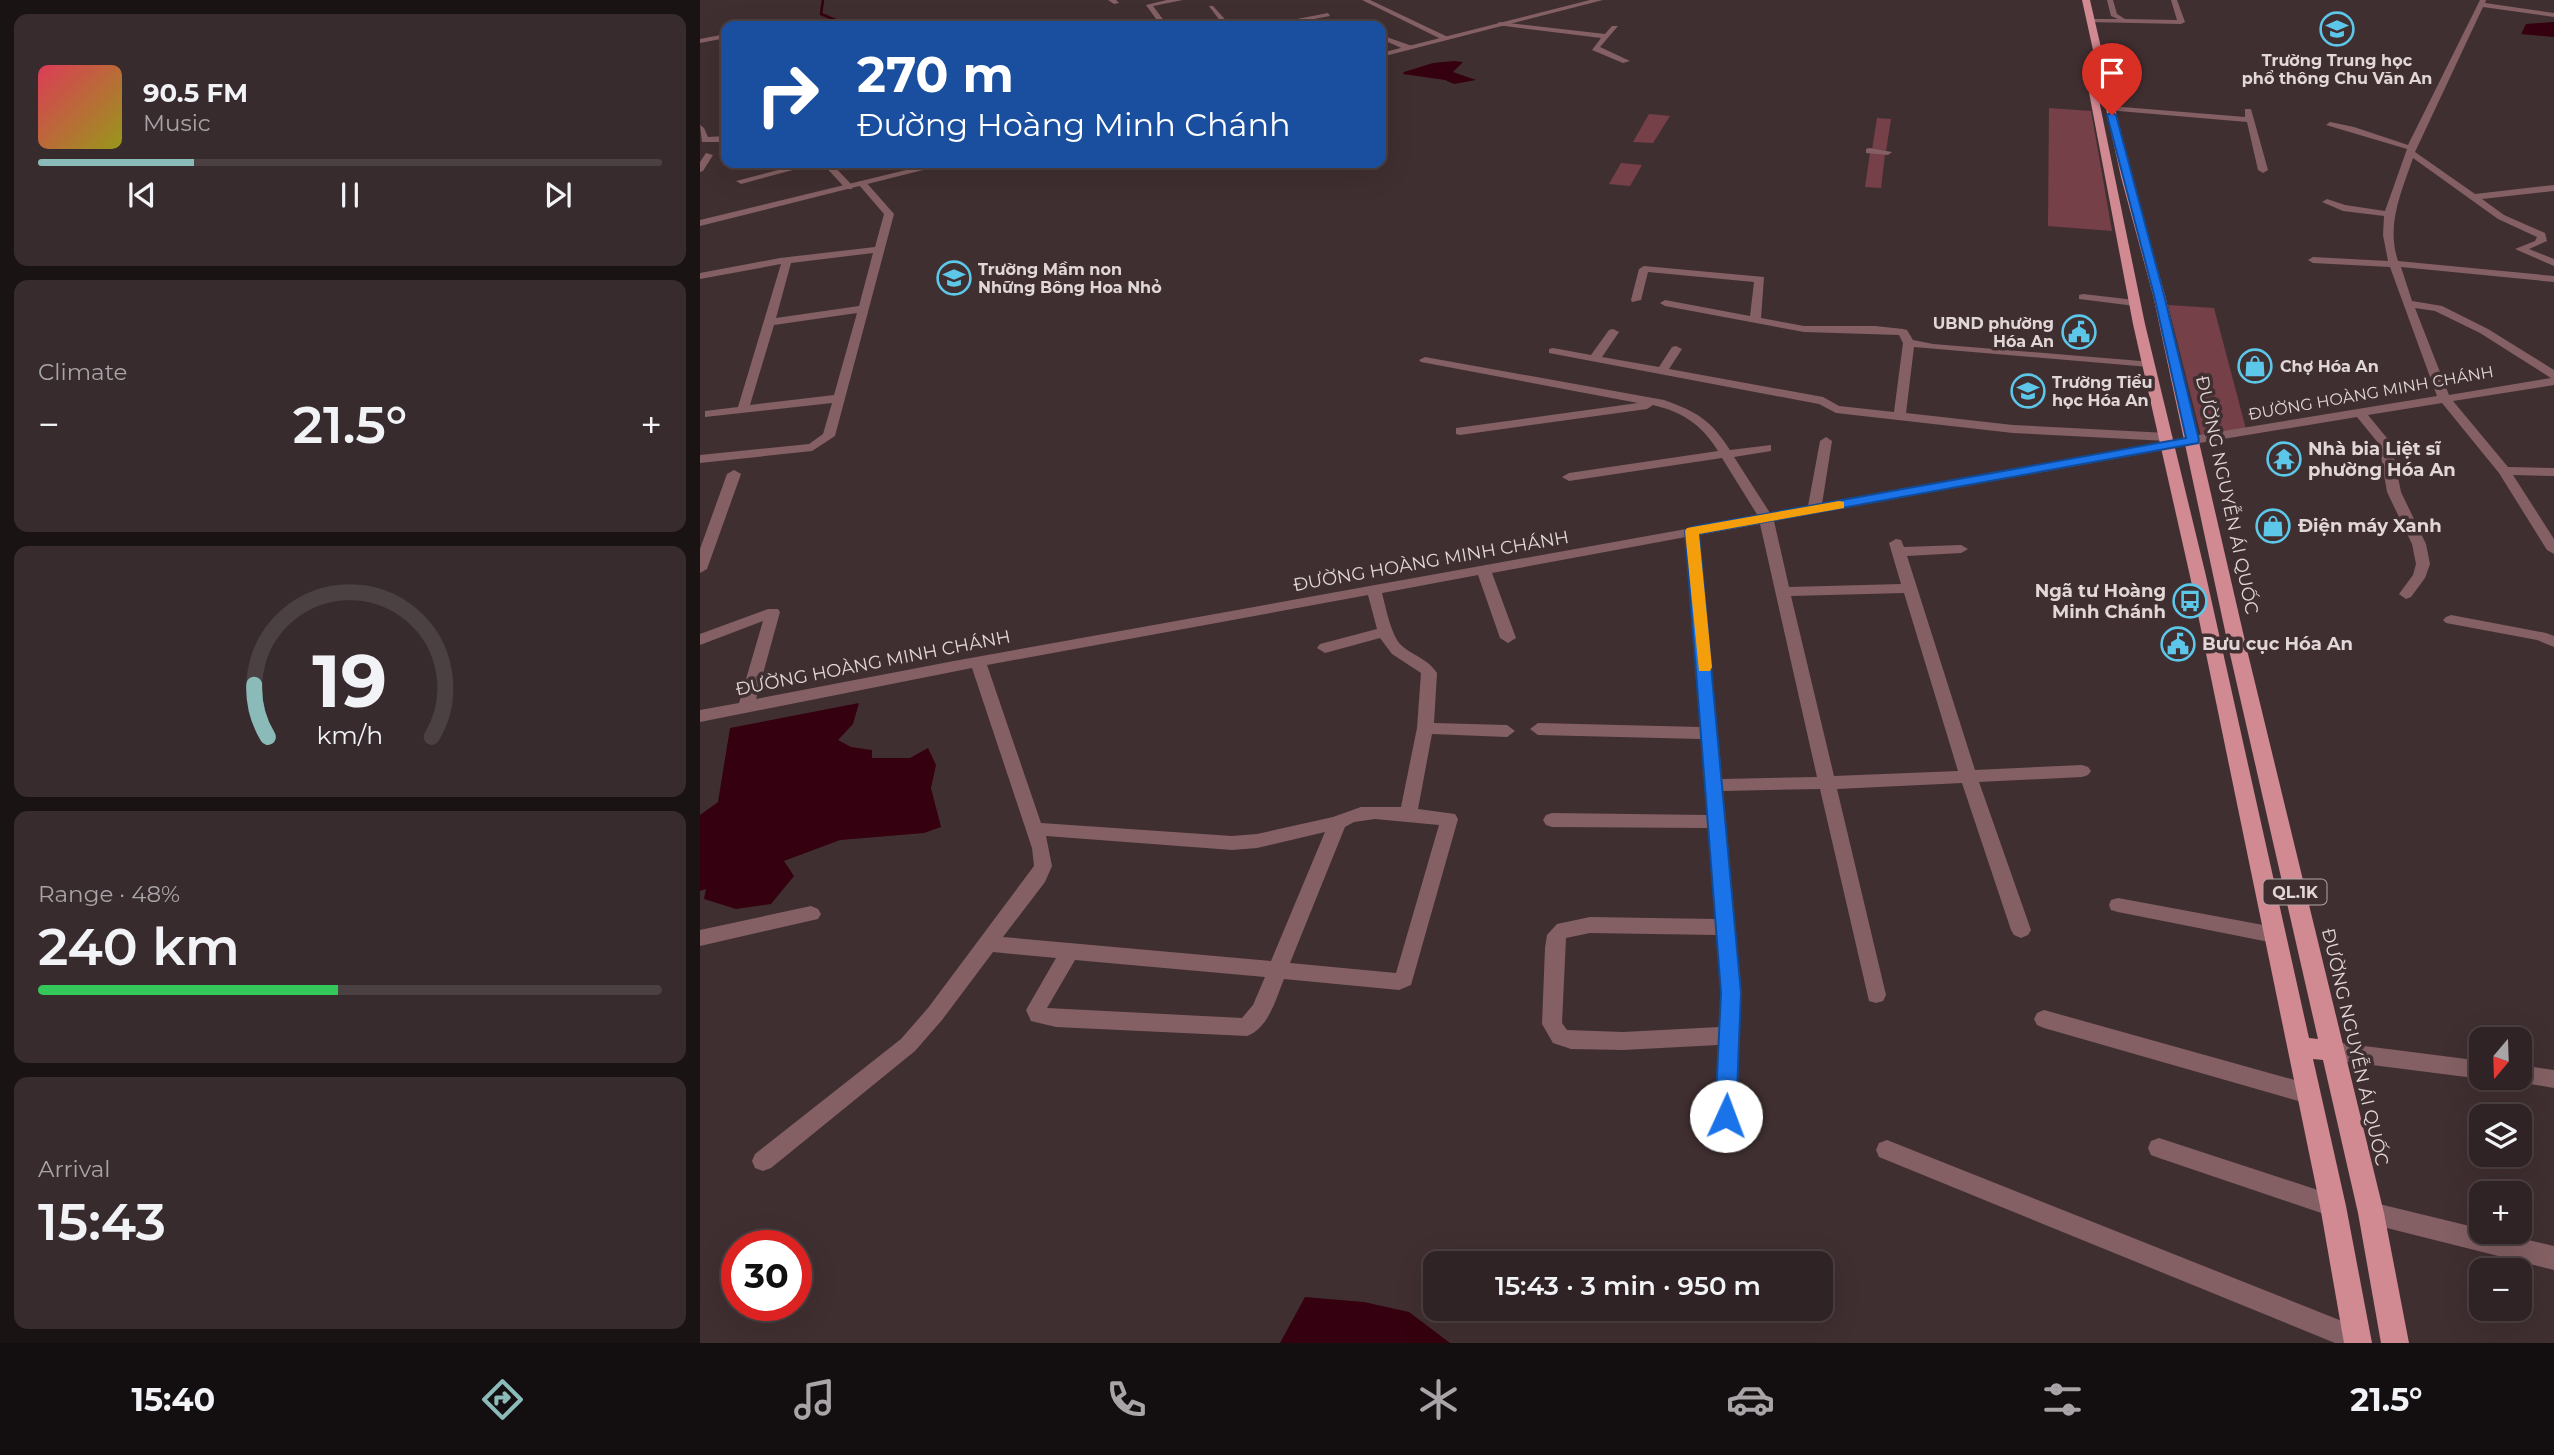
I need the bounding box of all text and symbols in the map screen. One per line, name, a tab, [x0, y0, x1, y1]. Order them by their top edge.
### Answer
school or university icon: Trường Trung học phổ thông Chu Văn An	[2318, 10, 2356, 48]
pin	[2082, 43, 2142, 115]
text: 270 m	[857, 45, 1014, 104]
icon: right	[742, 49, 833, 140]
place label: Trường Trung học phổ thông Chu Văn An	[2242, 51, 2432, 88]
icon: arrive	[2093, 54, 2131, 92]
text: 90.5 FM	[143, 77, 248, 109]
text: Đường Hoàng Minh Chánh	[857, 105, 1291, 144]
text: Music	[143, 109, 211, 137]
icon: previous	[123, 176, 161, 214]
icon: pause	[331, 176, 369, 214]
icon: next	[539, 176, 577, 214]
school or university icon: Trường Mầm non Những Bông Hoa Nhỏ	[935, 259, 973, 297]
place label: Trường Mầm non Những Bông Hoa Nhỏ	[978, 260, 1162, 297]
public building icon: UBND phường Hóa An	[2060, 313, 2098, 351]
place label: UBND phường Hóa An	[1933, 314, 2054, 351]
shop icon: Chợ Hóa An	[2236, 347, 2274, 385]
place label: Chợ Hóa An	[2280, 357, 2379, 376]
text: Climate	[38, 358, 127, 386]
street label: ĐƯỜNG HOÀNG MINH CHÁNH	[2247, 362, 2495, 424]
school or university icon: Trường Tiểu học Hóa An	[2009, 372, 2047, 410]
place label: Trường Tiểu học Hóa An	[2052, 373, 2153, 410]
street label: ĐƯỜNG NGUYỄN ÁI QUỐC	[2191, 373, 2265, 616]
text: 21.5°	[293, 393, 407, 456]
text: −	[38, 401, 60, 448]
text: +	[640, 401, 662, 448]
place label: Nhà bia Liệt sĩ phường Hóa An	[2308, 438, 2456, 481]
temple icon: Nhà bia Liệt sĩ phường Hóa An	[2265, 440, 2303, 478]
shop icon: Điện máy Xanh	[2254, 507, 2292, 545]
place label: Điện máy Xanh	[2298, 515, 2442, 537]
street label: ĐƯỜNG HOÀNG MINH CHÁNH	[1291, 526, 1571, 596]
place label: Ngã tư Hoàng Minh Chánh	[2035, 580, 2166, 623]
bus stop icon: Ngã tư Hoàng Minh Chánh	[2171, 582, 2209, 620]
public building icon: Bưu cục Hóa An	[2159, 625, 2197, 663]
street label: ĐƯỜNG HOÀNG MINH CHÁNH	[734, 626, 1012, 700]
place label: Bưu cục Hóa An	[2202, 633, 2353, 655]
text: 19	[313, 638, 387, 726]
text: km/h	[317, 720, 383, 750]
text: Range · 48%	[38, 880, 180, 908]
road number: QL.1K	[2264, 880, 2326, 904]
text: 240 km	[38, 915, 240, 978]
street label: ĐƯỜNG NGUYỄN ÁI QUỐC	[2317, 926, 2395, 1168]
north arrow	[2469, 1027, 2532, 1090]
map controls	[2469, 1027, 2532, 1321]
position arrow	[1689, 1079, 1763, 1153]
button: layers	[2469, 1104, 2532, 1167]
text: Arrival	[38, 1155, 111, 1183]
button: +	[2469, 1181, 2532, 1244]
text: 15:43	[38, 1190, 166, 1253]
speed limit sign: 30	[721, 1230, 812, 1321]
button: −	[2469, 1258, 2532, 1321]
text: 15:43 · 3 min · 950 m	[1495, 1270, 1761, 1302]
icon: directions	[478, 1375, 527, 1424]
icon: music	[790, 1375, 839, 1424]
icon: phone	[1102, 1375, 1151, 1424]
icon: climate	[1414, 1375, 1463, 1424]
icon: car	[1726, 1375, 1775, 1424]
icon: filters	[2038, 1375, 2087, 1424]
text: 15:40	[132, 1380, 215, 1419]
text: 21.5°	[2350, 1380, 2422, 1419]

